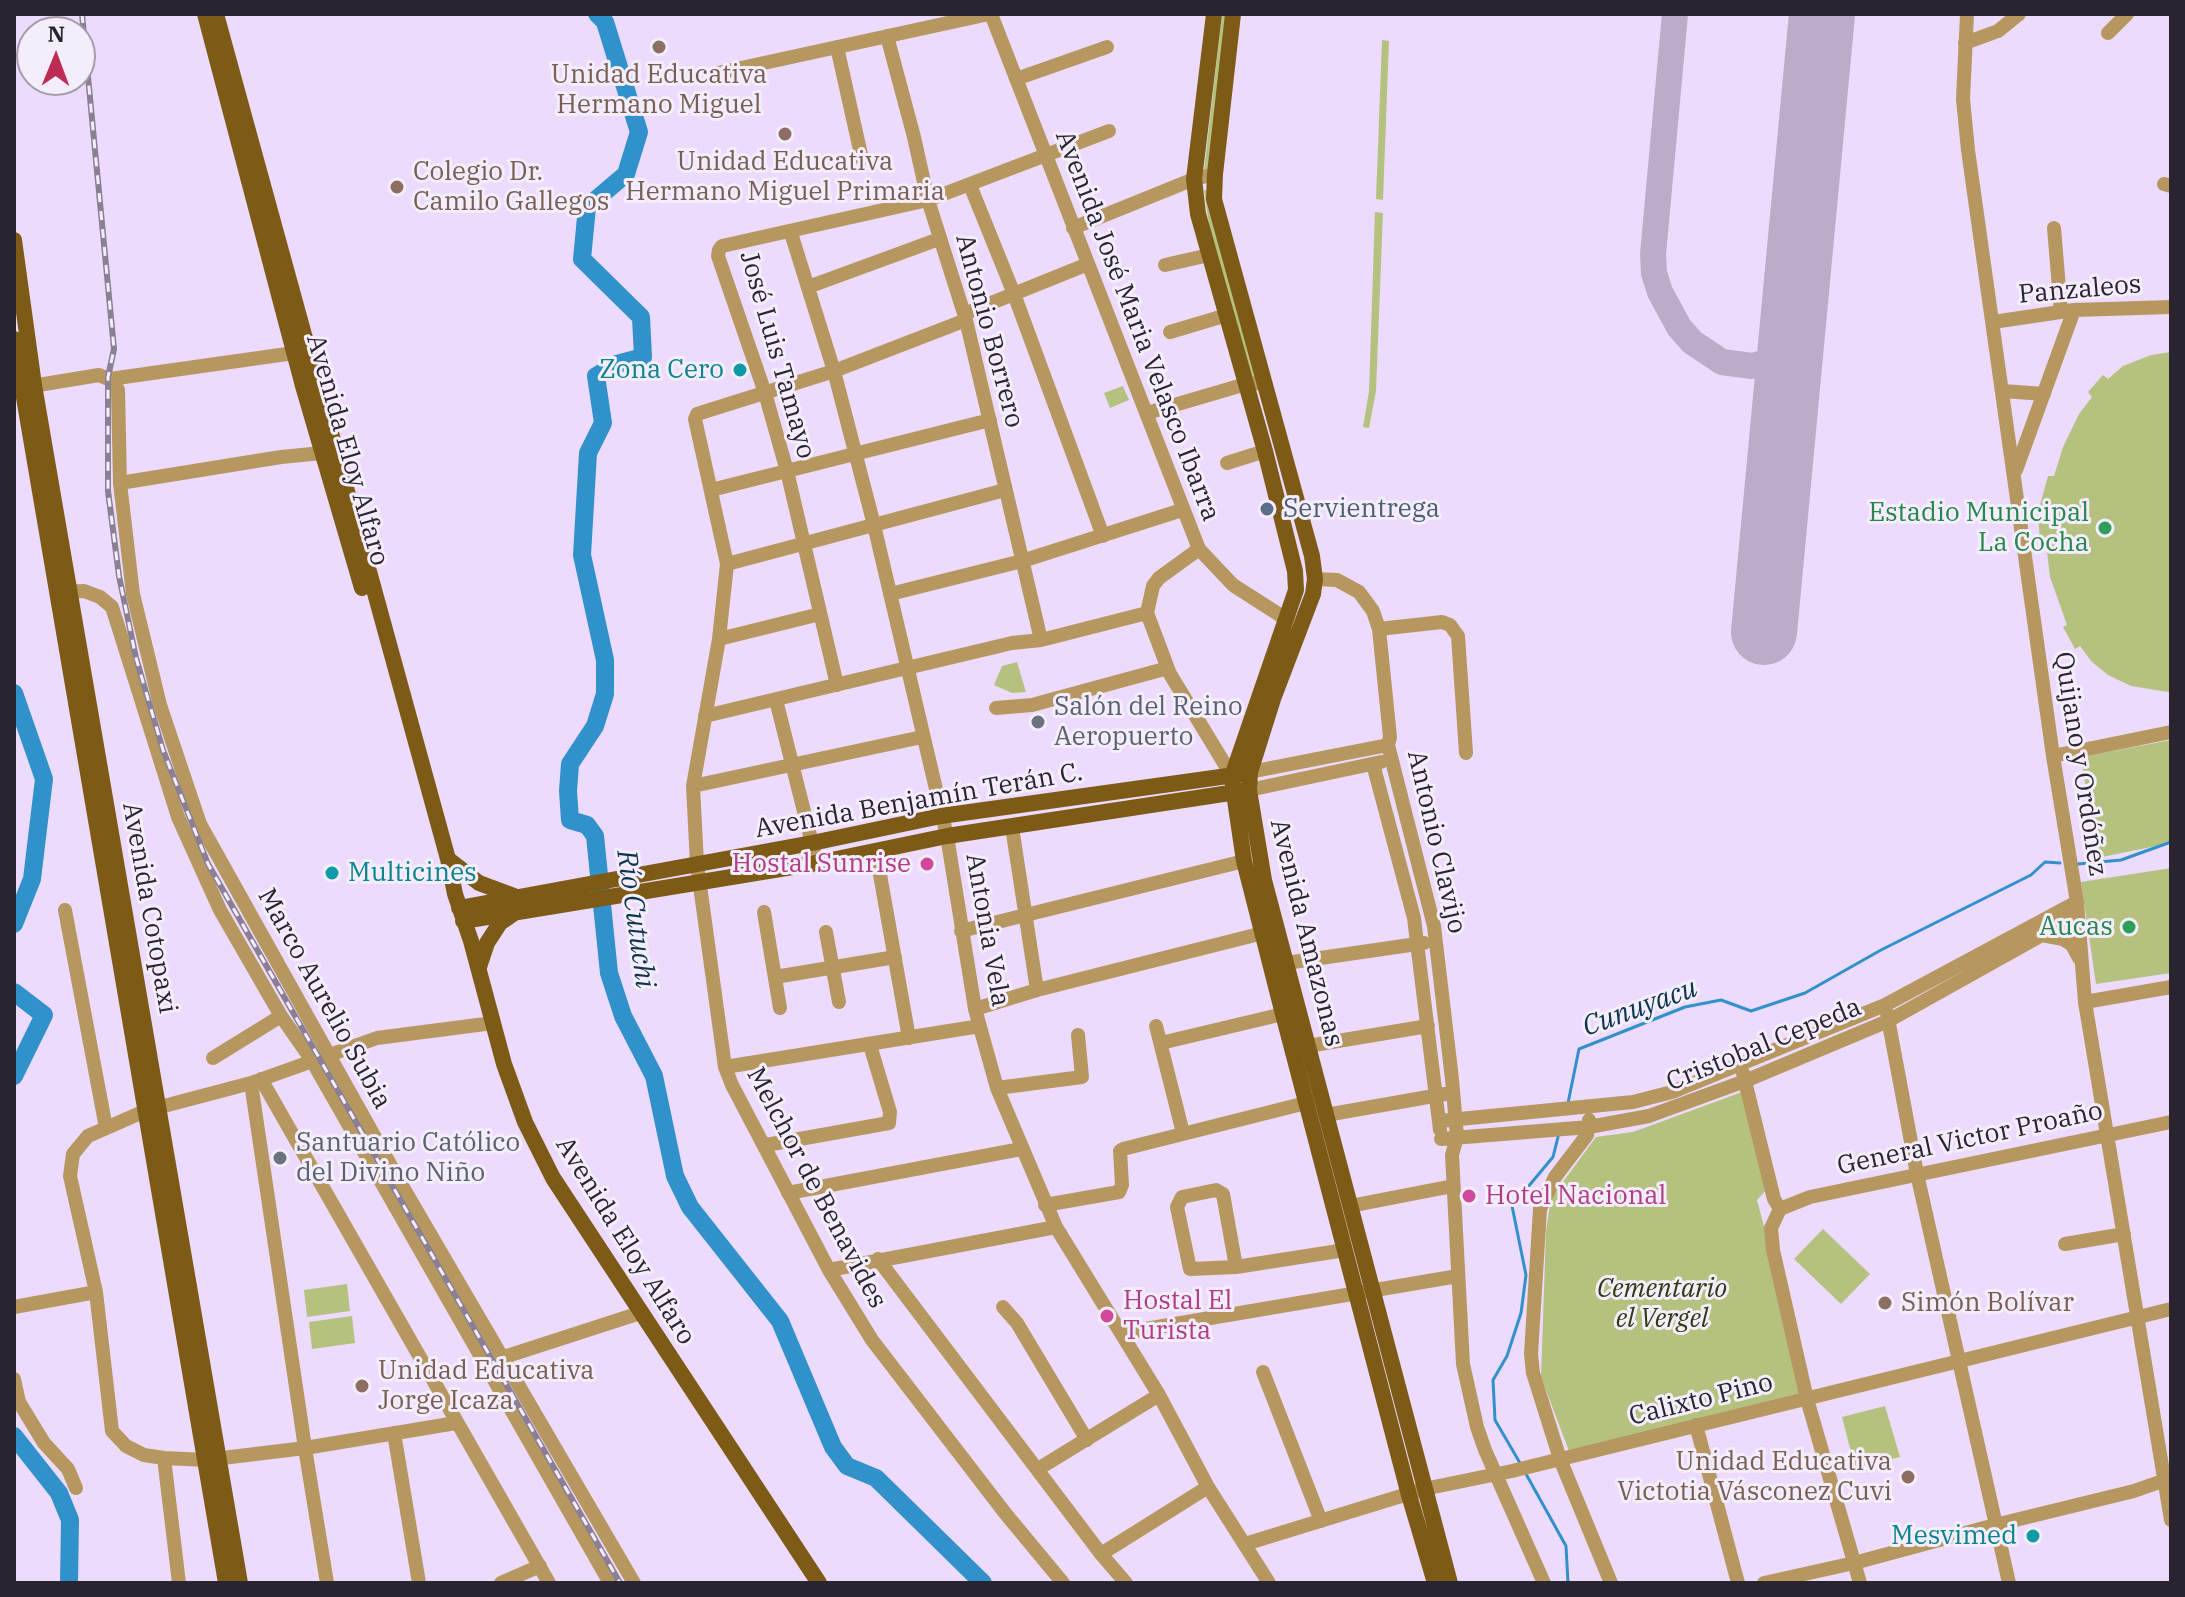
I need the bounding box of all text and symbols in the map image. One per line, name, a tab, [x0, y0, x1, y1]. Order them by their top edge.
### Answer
north arrow	[16, 16, 96, 96]
text: N	[47, 19, 65, 48]
marker: Unidad Educativa Hermano Miguel	[650, 38, 668, 56]
place label: Unidad Educativa Hermano Miguel	[551, 59, 767, 120]
marker: Unidad Educativa Hermano Miguel Primaria	[776, 125, 794, 143]
street label: Avenida José Maria Velasco Ibarra	[1048, 126, 1226, 526]
place label: Unidad Educativa Hermano Miguel Primaria	[625, 146, 945, 208]
place label: Colegio Dr. Camilo Gallegos	[413, 156, 609, 218]
marker: Colegio Dr. Camilo Gallegos	[388, 178, 406, 196]
street label: Antonio Borrero	[948, 231, 1030, 431]
street label: José Luis Tamayo	[732, 248, 822, 462]
street label: Panzaleos	[2017, 269, 2143, 311]
street label: Avenida Eloy Alfaro	[299, 331, 395, 569]
place label: Zona Cero	[599, 354, 724, 386]
marker: Zona Cero	[731, 361, 749, 379]
place label: Servientrega	[1283, 493, 1440, 525]
place label: Estadio Municipal La Cocha	[1868, 497, 2089, 558]
marker: Servientrega	[1258, 500, 1276, 518]
marker: Estadio Municipal La Cocha	[2096, 519, 2114, 537]
street label: Quijano y Ordóñez	[2047, 650, 2113, 878]
place label: Salón del Reino Aeropuerto	[1054, 691, 1243, 752]
marker: Salón del Reino Aeropuerto	[1029, 713, 1047, 731]
street label: Antonio Clavijo	[1400, 747, 1472, 937]
street label: Avenida Benjamín Terán C.	[753, 757, 1085, 845]
street label: Avenida Cotopaxi	[115, 800, 183, 1016]
street label: Avenida Amazonas	[1263, 816, 1349, 1050]
water label: Río Cutuchi	[609, 848, 661, 990]
place label: Hostal Sunrise	[732, 848, 911, 880]
street label: Antonia Vela	[958, 851, 1016, 1009]
marker: Hostal Sunrise	[918, 855, 936, 873]
place label: Multicines	[348, 857, 477, 889]
marker: Multicines	[323, 864, 341, 882]
street label: Marco Aurelio Subia	[250, 883, 398, 1115]
place label: Aucas	[2039, 911, 2113, 943]
marker: Aucas	[2120, 918, 2138, 936]
water label: Cunuyacu	[1578, 972, 1702, 1044]
street label: Cristobal Cepeda	[1662, 992, 1866, 1098]
street label: Melchor de Benavides	[739, 1062, 893, 1314]
street label: General Victor Proaño	[1834, 1096, 2106, 1182]
place label: Santuario Católico del Divino Niño	[296, 1127, 520, 1188]
street label: Avenida Eloy Alfaro	[548, 1131, 702, 1351]
marker: Santuario Católico del Divino Niño	[271, 1149, 289, 1167]
place label: Hotel Nacional	[1485, 1180, 1666, 1212]
marker: Hotel Nacional	[1460, 1187, 1478, 1205]
park label: Cementario el Vergel	[1597, 1273, 1727, 1334]
place label: Hostal El Turista	[1123, 1285, 1232, 1346]
place label: Simón Bolívar	[1901, 1287, 2074, 1319]
marker: Simón Bolívar	[1876, 1294, 1894, 1312]
marker: Hostal El Turista	[1098, 1307, 1116, 1325]
place label: Unidad Educativa Jorge Icaza	[378, 1355, 594, 1416]
street label: Calixto Pino	[1626, 1367, 1776, 1433]
marker: Unidad Educativa Jorge Icaza	[353, 1377, 371, 1395]
place label: Unidad Educativa Victotia Vásconez Cuvi	[1617, 1446, 1892, 1508]
marker: Unidad Educativa Victotia Vásconez Cuvi	[1899, 1468, 1917, 1486]
place label: Mesvimed	[1891, 1520, 2017, 1552]
marker: Mesvimed	[2024, 1527, 2042, 1545]

